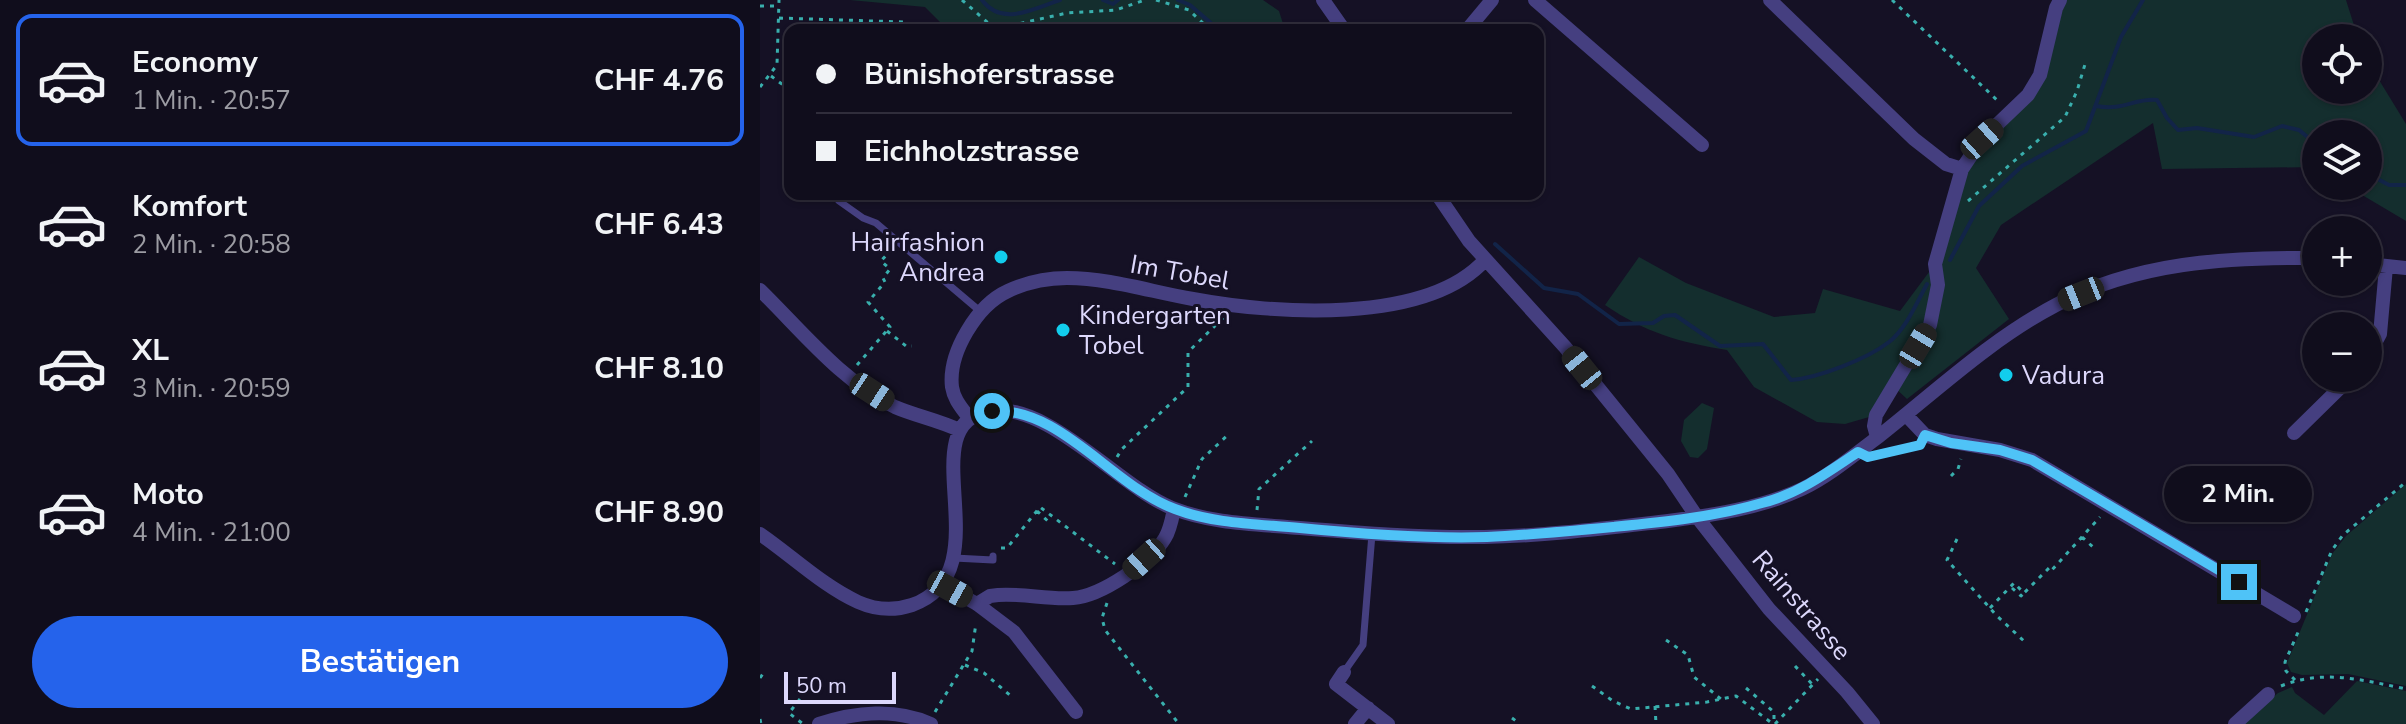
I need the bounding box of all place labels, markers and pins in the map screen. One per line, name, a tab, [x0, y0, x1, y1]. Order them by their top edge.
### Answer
place label: Hairfashion Andrea	[851, 225, 985, 290]
marker: Hairfashion Andrea	[992, 248, 1010, 266]
place label: Kindergarten Tobel	[1079, 298, 1231, 363]
marker: Kindergarten Tobel	[1054, 321, 1072, 339]
place label: Vadura	[2021, 358, 2105, 393]
marker: Vadura	[1997, 366, 2015, 384]

